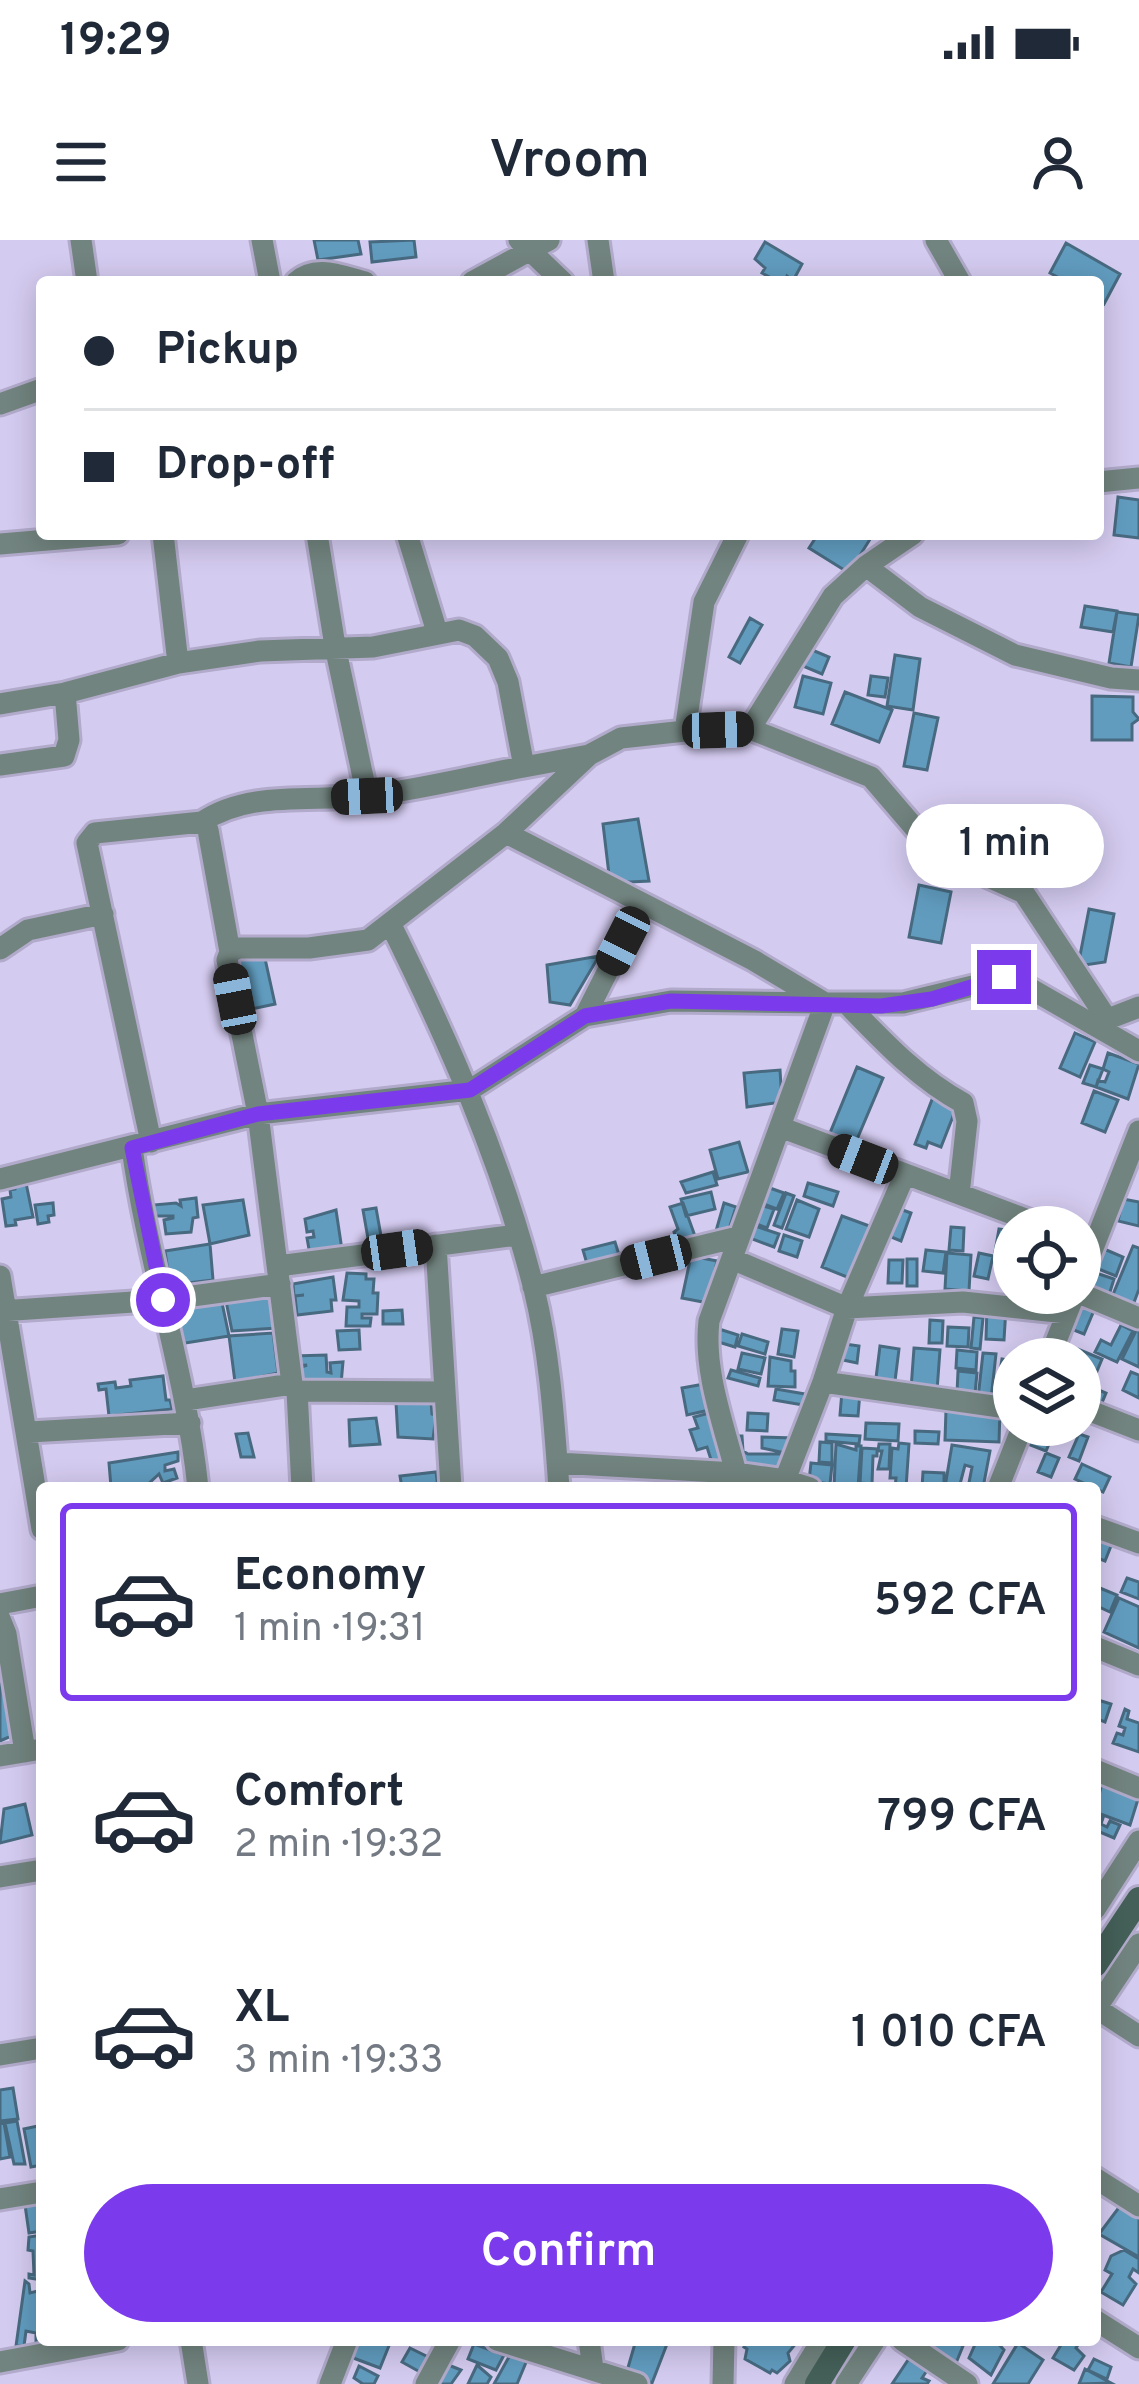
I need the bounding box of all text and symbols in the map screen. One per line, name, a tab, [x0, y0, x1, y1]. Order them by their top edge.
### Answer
text: 19:29	[60, 14, 172, 71]
text: Vroom	[489, 128, 650, 197]
icon: menu	[48, 129, 114, 195]
icon: person	[1025, 129, 1091, 195]
text: Pickup	[156, 323, 299, 380]
text: Drop-off	[156, 438, 335, 495]
car	[681, 711, 755, 749]
car	[330, 776, 404, 816]
callout: 1 min	[905, 803, 1103, 887]
text: 1 min	[959, 821, 1051, 870]
car	[591, 901, 655, 981]
route end	[977, 950, 1031, 1004]
car	[210, 960, 260, 1038]
car	[823, 1129, 903, 1189]
map controls	[993, 1206, 1101, 1446]
button: locate	[993, 1206, 1101, 1314]
car	[359, 1227, 435, 1273]
car	[617, 1231, 695, 1283]
route start	[136, 1273, 190, 1327]
button: layers	[993, 1338, 1101, 1446]
icon: car	[90, 1548, 198, 1656]
text: Economy	[234, 1549, 426, 1606]
text: 592 CFA	[874, 1574, 1047, 1631]
text: 1 min · 19:31	[234, 1606, 426, 1655]
icon: car	[90, 1764, 198, 1872]
text: Comfort	[234, 1765, 404, 1822]
text: 799 CFA	[877, 1790, 1047, 1847]
text: 2 min · 19:32	[234, 1822, 443, 1871]
icon: car	[90, 1980, 198, 2088]
text: XL	[234, 1981, 289, 2038]
text: 1 010 CFA	[851, 2006, 1047, 2063]
text: 3 min · 19:33	[234, 2038, 443, 2087]
button: Confirm	[84, 2184, 1053, 2322]

